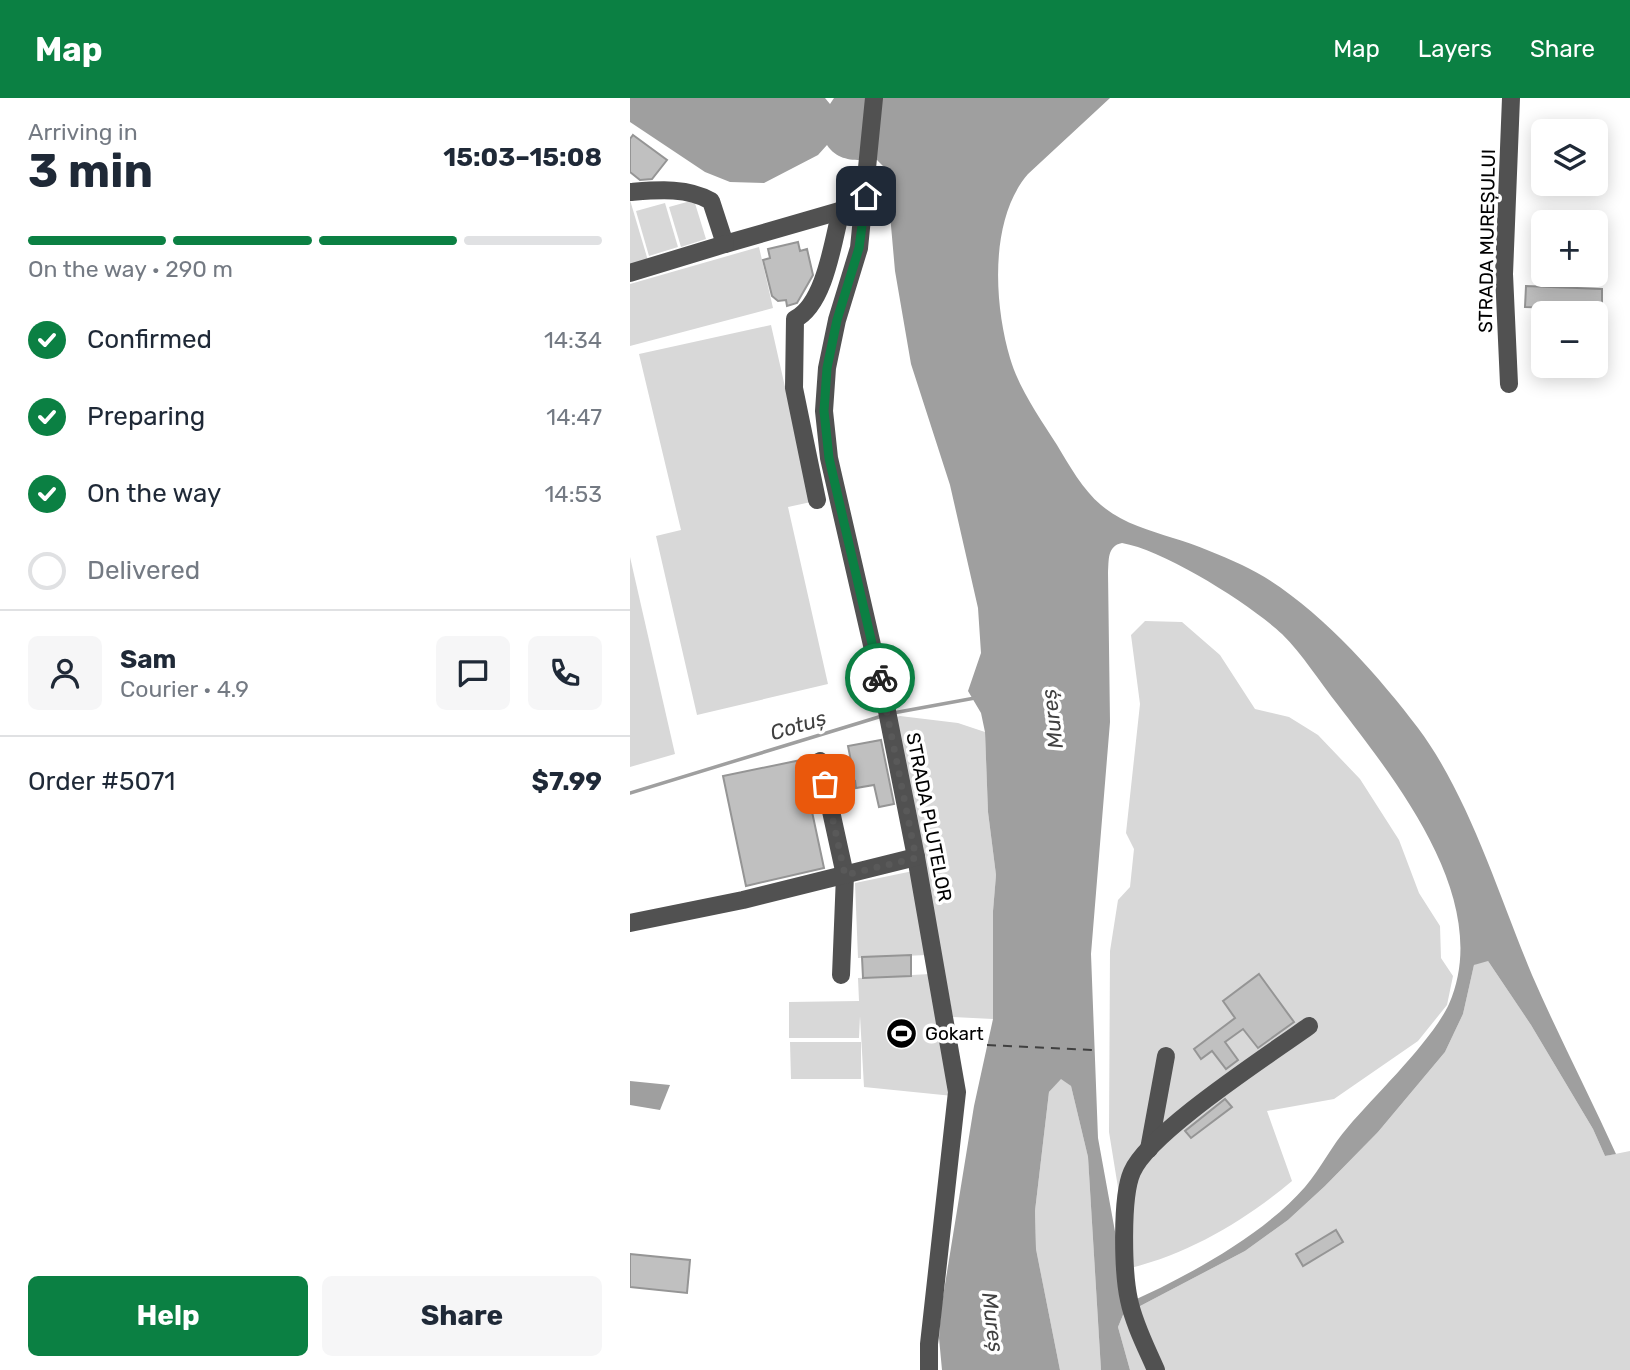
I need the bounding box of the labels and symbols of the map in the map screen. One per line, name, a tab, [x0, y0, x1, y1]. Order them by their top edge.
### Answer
street label: STRADA MUREȘULUI	[1474, 149, 1500, 333]
pin	[836, 166, 896, 226]
courier	[845, 643, 915, 713]
water label: Mureș	[1036, 688, 1068, 750]
water label: Cotuș	[767, 705, 829, 745]
street label: STRADA PLUTELOR	[901, 730, 957, 904]
pin	[795, 754, 855, 814]
sports icon: Gokart	[885, 1016, 919, 1050]
place label: Gokart	[925, 1022, 984, 1045]
water label: Mureș	[977, 1291, 1009, 1353]

